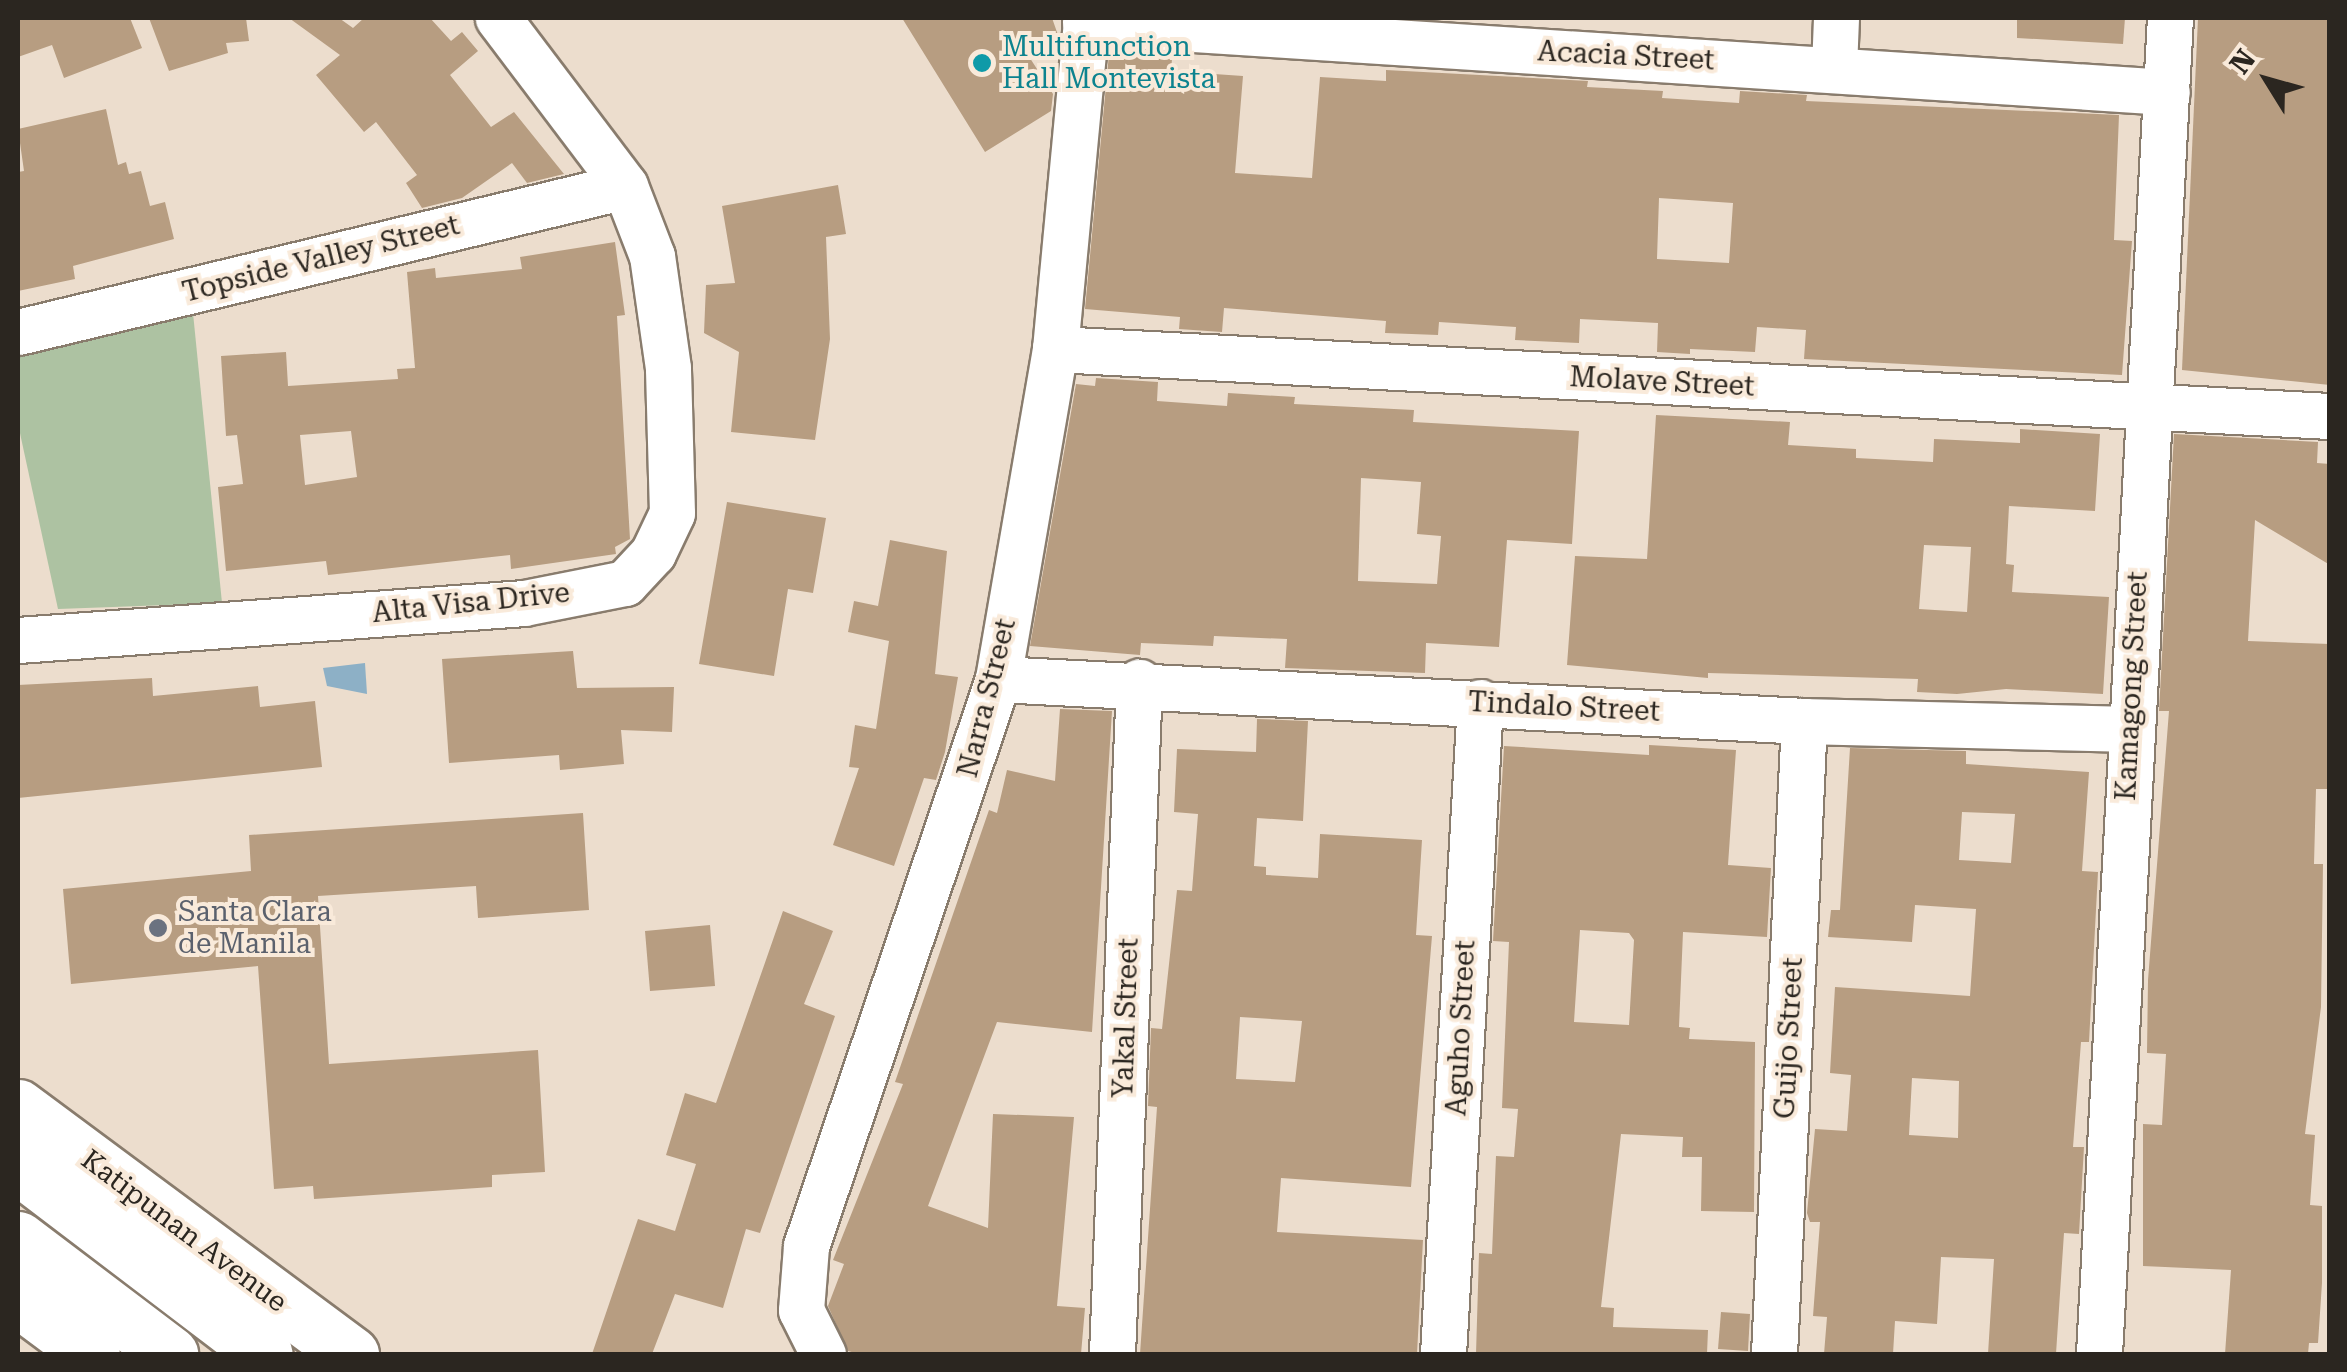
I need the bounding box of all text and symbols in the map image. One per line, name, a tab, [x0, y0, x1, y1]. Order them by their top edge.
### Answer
place label: Multifunction Hall Montevista	[1002, 30, 1216, 96]
north arrow	[2217, 30, 2317, 130]
street label: Acacia Street	[1537, 35, 1715, 77]
text: N	[2223, 43, 2262, 80]
marker: Multifunction Hall Montevista	[971, 52, 993, 74]
street label: Topside Valley Street	[179, 208, 463, 310]
street label: Molave Street	[1569, 360, 1755, 404]
street label: Kamagong Street	[2109, 570, 2155, 802]
street label: Alta Visa Drive	[371, 576, 571, 630]
street label: Narra Street	[951, 615, 1023, 781]
street label: Tindalo Street	[1467, 685, 1661, 729]
place label: Santa Clara de Manila	[178, 895, 332, 961]
marker: Santa Clara de Manila	[147, 917, 169, 939]
street label: Yakal Street	[1106, 937, 1146, 1099]
street label: Aguho Street	[1440, 939, 1482, 1117]
street label: Guijo Street	[1768, 956, 1810, 1120]
street label: Katipunan Avenue	[75, 1143, 293, 1319]

